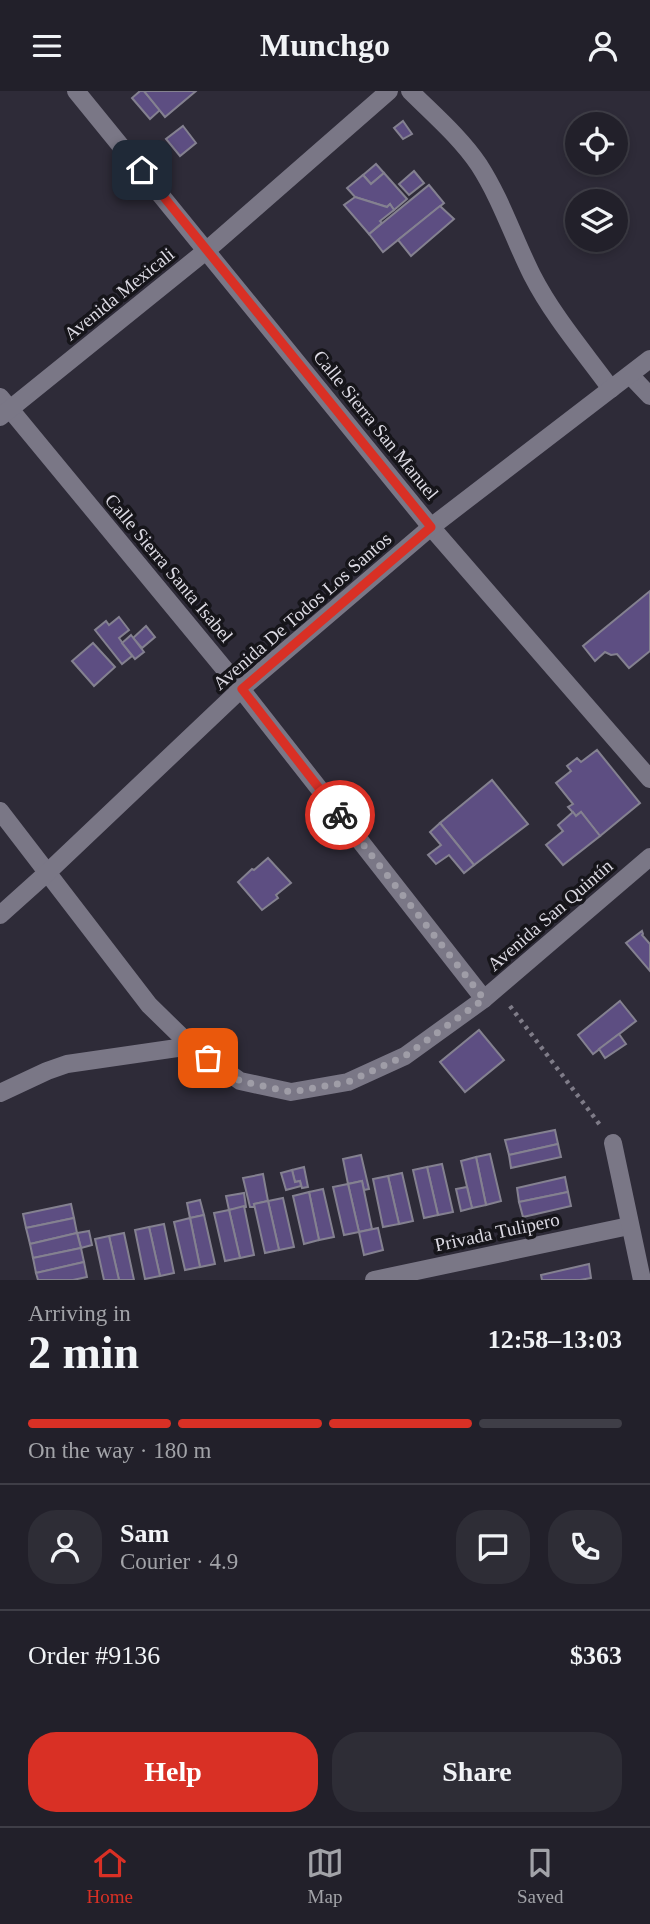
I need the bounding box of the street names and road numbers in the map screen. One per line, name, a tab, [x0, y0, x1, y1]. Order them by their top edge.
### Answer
street label: Avenida Mexicali	[60, 243, 178, 345]
street label: Calle Sierra San Manuel	[309, 346, 443, 504]
street label: Calle Sierra Santa Isabel	[101, 490, 237, 646]
street label: Avenida De Todos Los Santos	[209, 528, 395, 694]
street label: Avenida San Quintín	[483, 855, 617, 975]
street label: Privada Tulipero	[433, 1209, 561, 1255]

